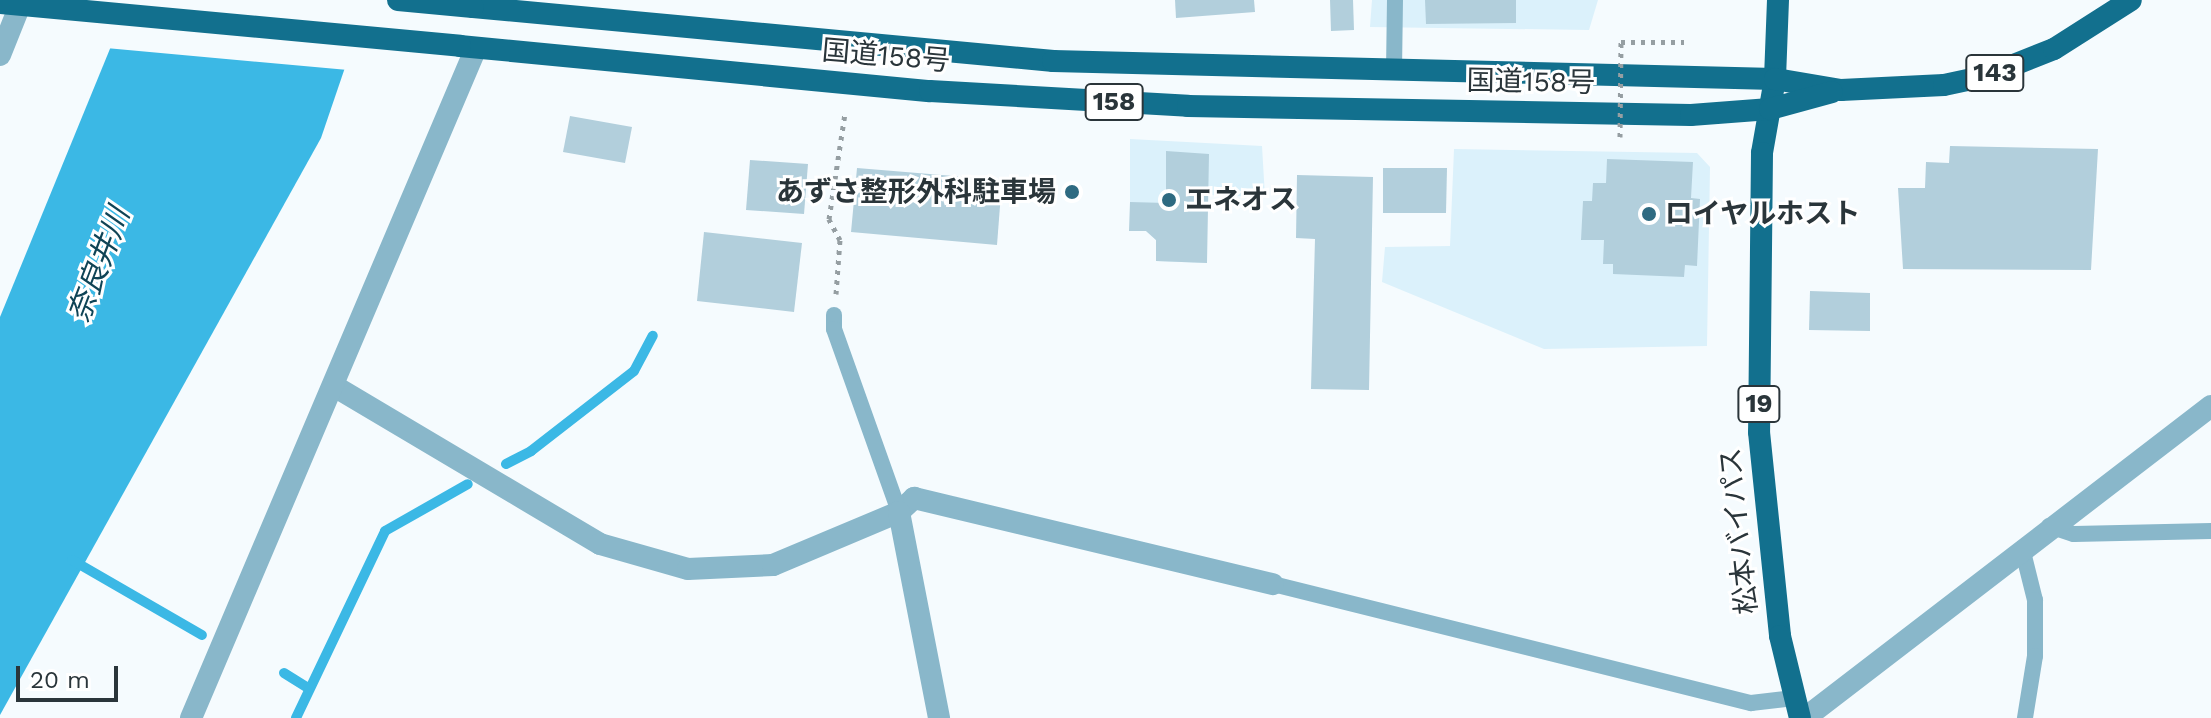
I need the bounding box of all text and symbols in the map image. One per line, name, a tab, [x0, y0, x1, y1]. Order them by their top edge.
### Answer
street label: 国道158号	[821, 34, 951, 78]
road number: 143	[1965, 51, 2025, 95]
street label: 国道158号	[1466, 64, 1596, 100]
road number: 158	[1084, 80, 1144, 124]
place label: あずさ整形外科駐車場	[776, 175, 1056, 209]
marker: あずさ整形外科駐車場	[1063, 183, 1081, 201]
place label: エネオス	[1185, 183, 1297, 217]
marker: エネオス	[1160, 191, 1178, 209]
place label: ロイヤルホスト	[1665, 197, 1861, 231]
water label: 奈良井川	[61, 203, 137, 327]
marker: ロイヤルホスト	[1640, 205, 1658, 223]
road number: 19	[1737, 382, 1781, 426]
street label: 松本バイパス	[1714, 446, 1764, 616]
scale bar	[20, 650, 122, 700]
text: 20 m	[30, 666, 90, 694]

